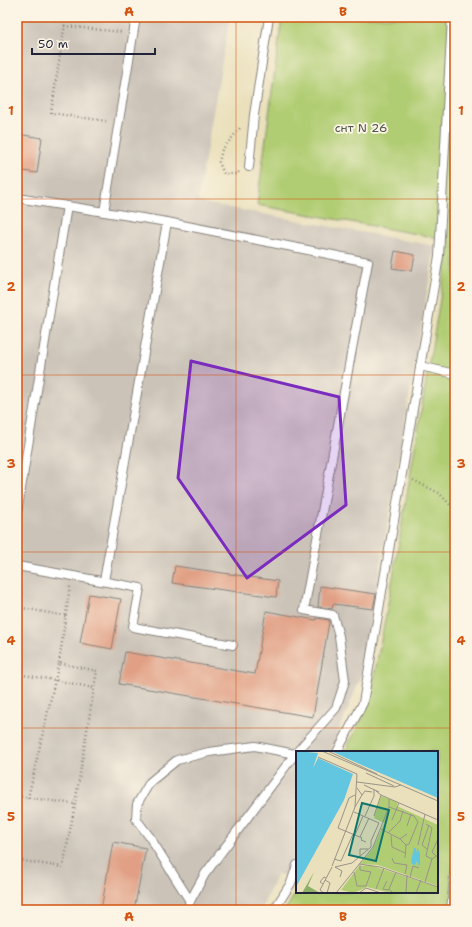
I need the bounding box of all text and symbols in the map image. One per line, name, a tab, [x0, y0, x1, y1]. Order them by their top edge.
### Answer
text: A	[124, 3, 134, 20]
text: B	[339, 3, 347, 20]
scale bar	[32, 30, 155, 56]
text: 50 m	[38, 36, 68, 52]
text: 1	[8, 102, 14, 119]
text: 1	[458, 102, 464, 119]
park label: снт N 26	[335, 120, 387, 136]
text: 2	[6, 278, 16, 295]
text: 2	[456, 278, 466, 295]
text: 3	[6, 455, 16, 472]
text: 3	[456, 455, 466, 472]
text: 4	[6, 632, 16, 649]
text: 4	[456, 632, 466, 649]
inset map	[296, 751, 438, 893]
text: 5	[7, 808, 15, 825]
text: 5	[457, 808, 465, 825]
text: A	[124, 908, 134, 925]
text: B	[339, 908, 347, 925]

